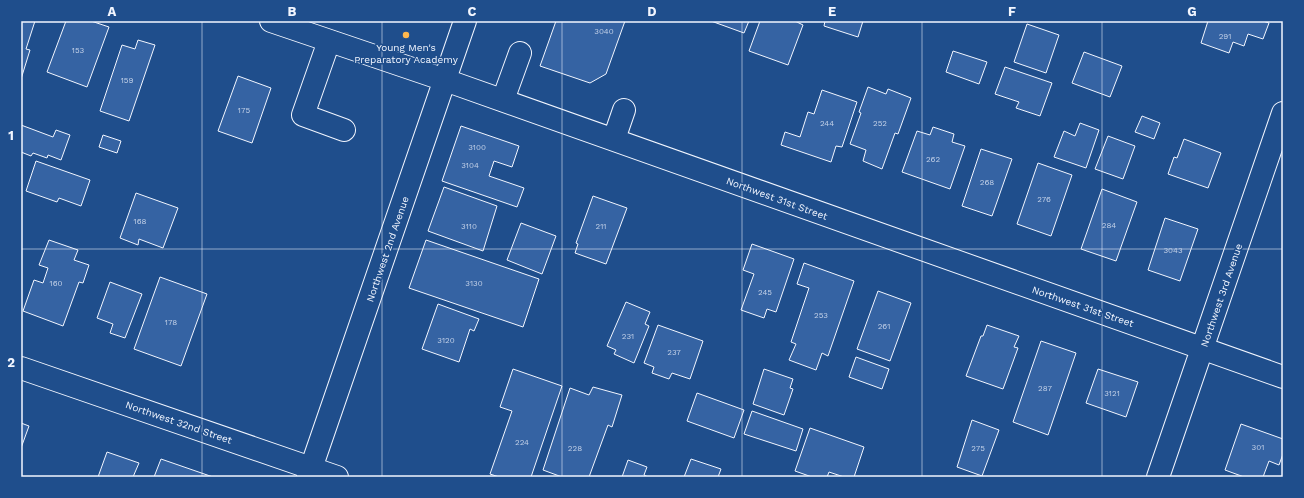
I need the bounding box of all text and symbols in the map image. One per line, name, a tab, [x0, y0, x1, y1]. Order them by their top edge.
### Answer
text: A	[108, 4, 117, 19]
text: B	[288, 4, 297, 19]
text: C	[468, 4, 477, 19]
text: D	[647, 4, 657, 19]
text: E	[828, 4, 836, 19]
text: F	[1008, 4, 1016, 19]
text: G	[1187, 4, 1197, 19]
house number: 3040	[594, 27, 614, 36]
marker: Young Men's Preparatory Academy	[401, 30, 411, 40]
house number: 291	[1219, 32, 1231, 41]
place label: Young Men's Preparatory Academy	[354, 42, 459, 65]
house number: 153	[72, 46, 85, 55]
house number: 159	[121, 76, 133, 85]
house number: 175	[238, 106, 250, 115]
house number: 244	[820, 119, 834, 128]
house number: 252	[873, 119, 887, 128]
text: 1	[8, 128, 14, 143]
house number: 3100	[468, 143, 486, 152]
house number: 262	[926, 155, 940, 164]
house number: 3104	[461, 161, 479, 170]
street label: Northwest 31st Street	[725, 175, 830, 222]
house number: 268	[980, 178, 994, 187]
street label: Northwest 2nd Avenue	[364, 195, 411, 303]
house number: 276	[1037, 195, 1051, 204]
house number: 168	[134, 217, 147, 226]
house number: 284	[1102, 221, 1116, 230]
house number: 3110	[461, 222, 477, 231]
house number: 211	[596, 222, 606, 231]
street label: Northwest 3rd Avenue	[1199, 242, 1244, 348]
house number: 3043	[1163, 246, 1183, 255]
house number: 160	[50, 279, 62, 288]
house number: 3130	[465, 279, 483, 288]
street label: Northwest 31st Street	[1031, 284, 1136, 329]
house number: 245	[758, 288, 772, 297]
house number: 253	[814, 311, 828, 320]
house number: 178	[165, 318, 177, 327]
house number: 261	[878, 322, 890, 331]
house number: 231	[622, 332, 634, 341]
house number: 3120	[437, 336, 455, 345]
house number: 237	[667, 348, 681, 357]
text: 2	[7, 355, 15, 370]
house number: 287	[1038, 384, 1052, 393]
house number: 3121	[1104, 389, 1120, 398]
street label: Northwest 32nd Street	[124, 399, 234, 446]
house number: 224	[515, 438, 529, 447]
house number: 301	[1252, 443, 1264, 452]
house number: 228	[568, 444, 582, 453]
house number: 275	[971, 444, 985, 453]

